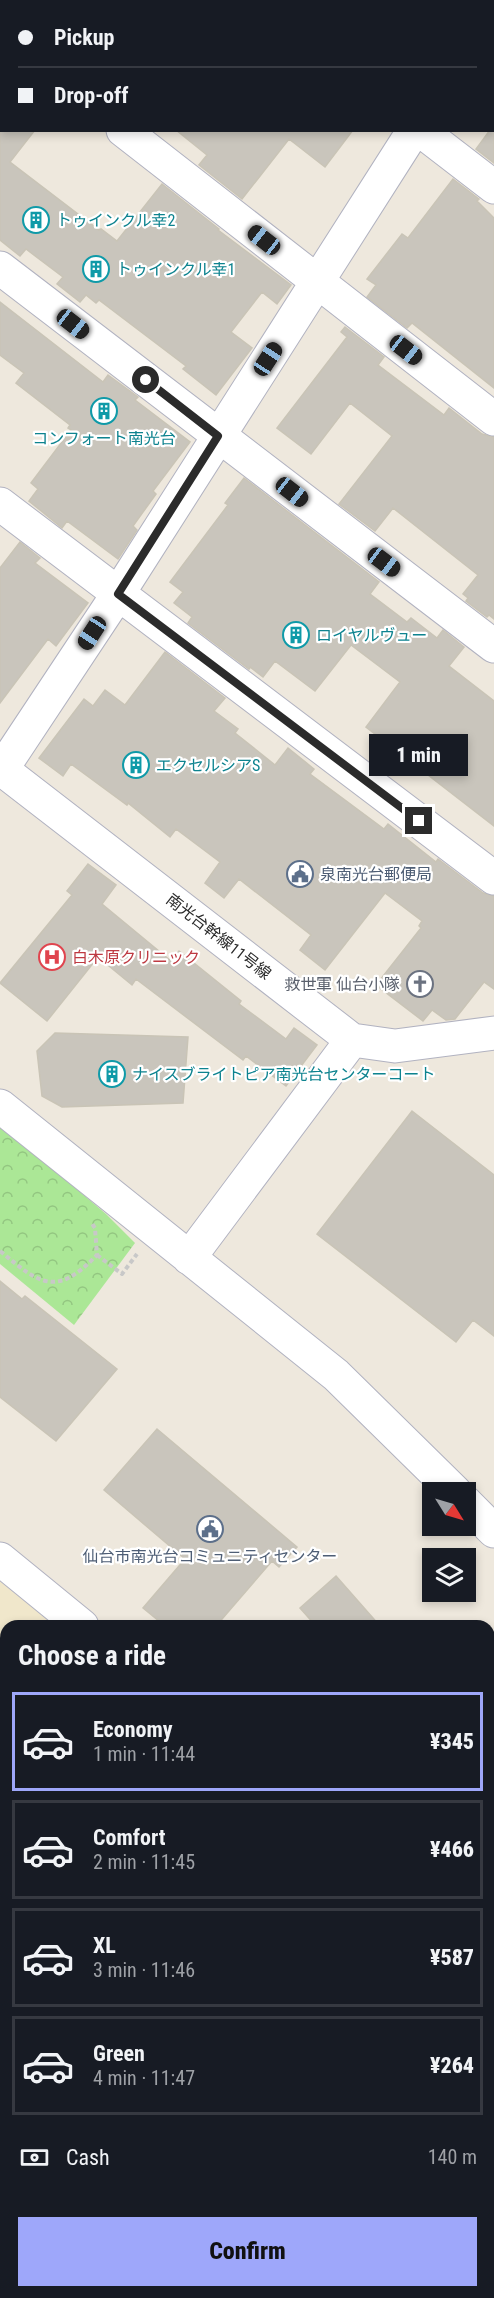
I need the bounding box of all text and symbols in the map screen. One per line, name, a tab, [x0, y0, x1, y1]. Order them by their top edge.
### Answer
text: Pickup	[54, 25, 114, 50]
text: Drop-off	[54, 83, 128, 108]
building icon: トゥインクル幸2	[21, 205, 51, 235]
place label: トゥインクル幸2	[56, 211, 176, 230]
car	[244, 222, 284, 258]
building icon: トゥインクル幸1	[81, 254, 111, 284]
place label: トゥインクル幸1	[116, 260, 235, 279]
car	[53, 306, 93, 342]
car	[386, 332, 426, 368]
car	[251, 339, 285, 379]
route start	[132, 366, 159, 393]
building icon: コンフォート南光台	[89, 396, 119, 426]
place label: コンフォート南光台	[32, 429, 176, 448]
car	[272, 474, 312, 510]
car	[364, 544, 404, 580]
car	[75, 613, 109, 653]
building icon: ロイヤルヴュー	[281, 620, 311, 650]
place label: ロイヤルヴュー	[316, 626, 428, 645]
callout: 1 min	[370, 734, 468, 776]
text: 1 min	[396, 743, 441, 767]
building icon: エクセルシアS	[121, 750, 151, 780]
place label: エクセルシアS	[156, 756, 260, 775]
route end	[405, 807, 432, 834]
public building icon: 泉南光台郵便局	[285, 859, 315, 889]
place label: 泉南光台郵便局	[320, 865, 432, 884]
street label: 南光台幹線11号線	[162, 890, 275, 983]
hospital icon: 白木原クリニック	[37, 942, 67, 972]
place label: 白木原クリニック	[72, 948, 200, 967]
church icon: 救世軍 仙台小隊	[405, 969, 435, 999]
place label: 救世軍 仙台小隊	[284, 975, 400, 994]
building icon: ナイスブライトピア南光台センターコート	[97, 1059, 127, 1089]
place label: ナイスブライトピア南光台センターコート	[132, 1065, 436, 1084]
north arrow	[422, 1482, 476, 1536]
map controls	[422, 1482, 476, 1602]
public building icon: 仙台市南光台コミュニティセンター	[195, 1514, 225, 1544]
place label: 仙台市南光台コミュニティセンター	[82, 1547, 338, 1566]
button: layers	[422, 1548, 476, 1602]
text: Choose a ride	[18, 1640, 166, 1672]
icon: car	[21, 1715, 75, 1769]
text: Economy	[93, 1717, 173, 1742]
text: ¥345	[430, 1729, 474, 1754]
text: 1 min · 11:44	[93, 1742, 195, 1766]
icon: car	[21, 1823, 75, 1877]
text: Comfort	[93, 1825, 166, 1850]
text: ¥466	[430, 1837, 474, 1862]
text: 2 min · 11:45	[93, 1850, 195, 1874]
icon: car	[21, 1931, 75, 1985]
text: XL	[93, 1933, 116, 1958]
text: ¥587	[430, 1945, 474, 1970]
text: 3 min · 11:46	[93, 1958, 195, 1982]
icon: car	[21, 2039, 75, 2093]
text: Green	[93, 2041, 145, 2066]
text: ¥264	[430, 2053, 474, 2078]
text: 4 min · 11:47	[93, 2066, 195, 2090]
icon: cash	[18, 2141, 51, 2174]
text: Cash	[66, 2145, 110, 2170]
text: 140 m	[428, 2145, 477, 2169]
button: Confirm	[18, 2217, 477, 2286]

